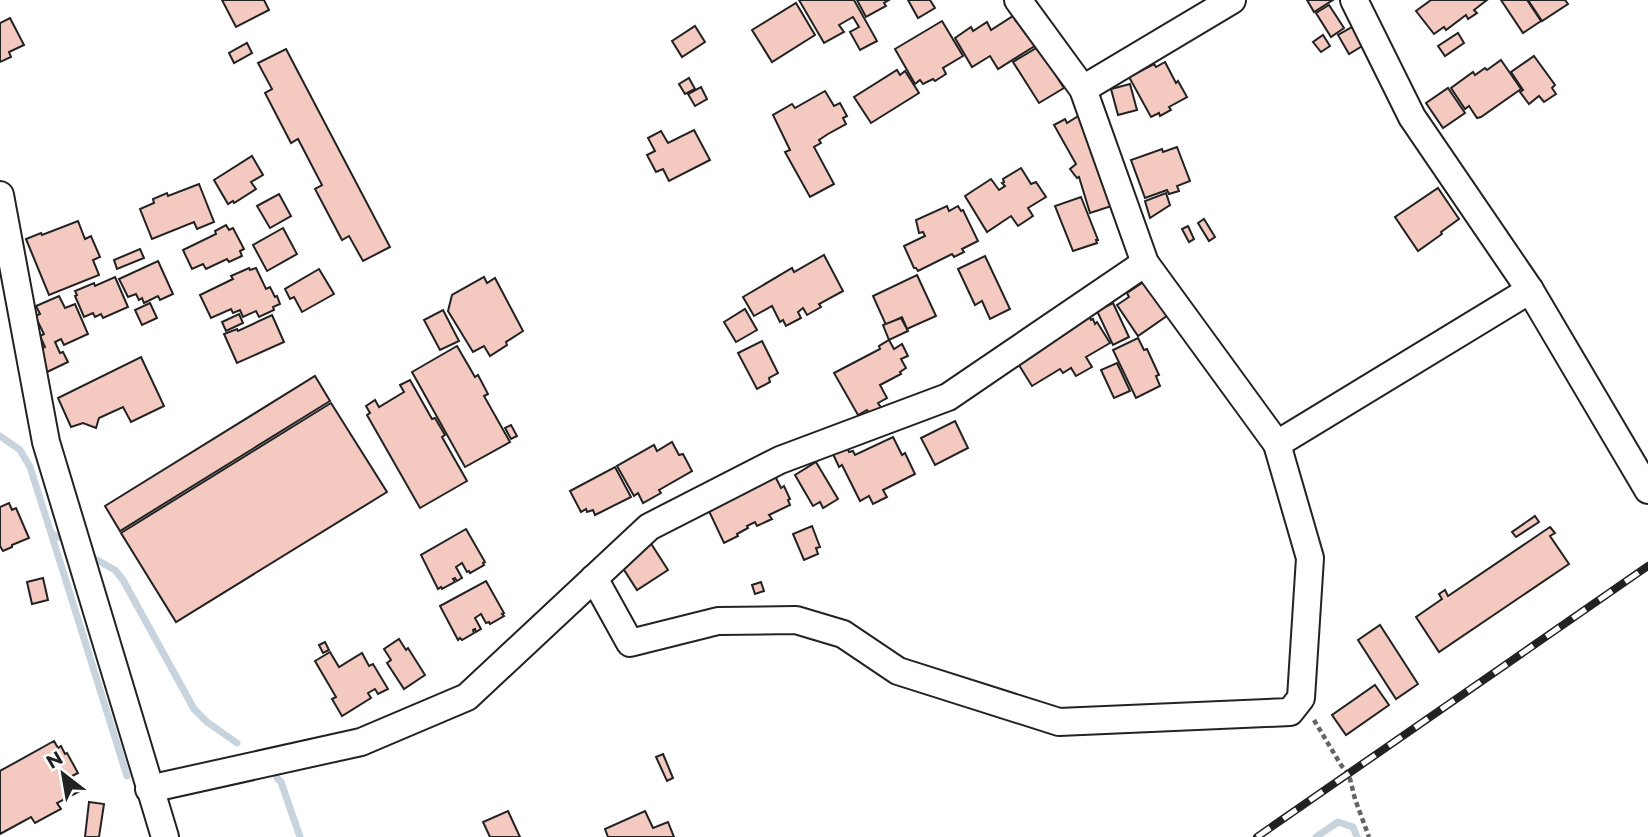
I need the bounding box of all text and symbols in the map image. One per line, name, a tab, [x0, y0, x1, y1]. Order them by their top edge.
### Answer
north arrow	[28, 739, 98, 809]
text: N	[42, 746, 67, 774]

